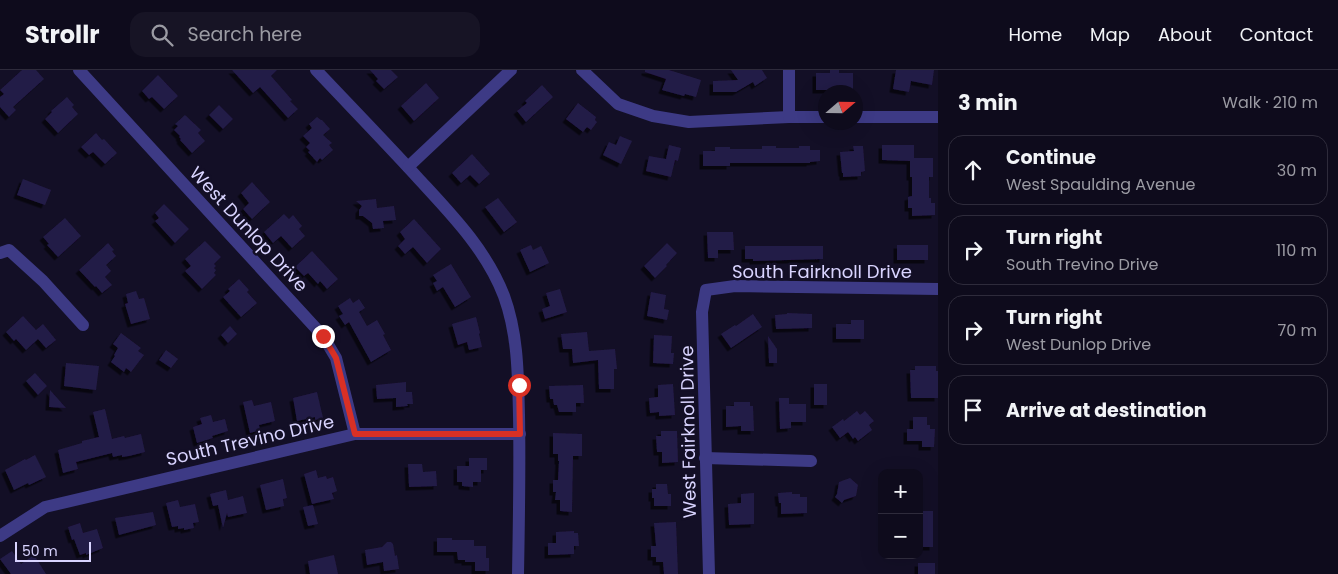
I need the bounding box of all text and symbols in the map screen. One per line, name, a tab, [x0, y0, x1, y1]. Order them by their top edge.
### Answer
search box	[130, 12, 480, 57]
text: Strollr	[25, 18, 100, 51]
icon: search	[148, 21, 176, 49]
text: Search here	[188, 21, 302, 48]
text: Home	[1008, 22, 1062, 47]
text: Map	[1090, 22, 1130, 47]
text: About	[1158, 22, 1212, 47]
text: Contact	[1240, 22, 1313, 47]
north arrow	[818, 85, 863, 130]
text: 3 min	[958, 88, 1018, 117]
text: Walk · 210 m	[1222, 91, 1318, 114]
text: Continue	[1006, 144, 1096, 171]
icon: ahead	[959, 156, 987, 184]
text: 30 m	[1277, 159, 1317, 182]
street label: West Dunlop Drive	[184, 161, 314, 297]
text: West Spaulding Avenue	[1006, 173, 1195, 196]
text: Turn right	[1006, 224, 1102, 251]
icon: right	[959, 236, 987, 264]
text: 110 m	[1276, 239, 1317, 262]
text: South Trevino Drive	[1006, 253, 1159, 276]
street label: South Fairknoll Drive	[732, 259, 912, 284]
text: Turn right	[1006, 304, 1102, 331]
icon: right	[959, 316, 987, 344]
text: 70 m	[1277, 319, 1317, 342]
route end	[312, 325, 335, 348]
text: West Dunlop Drive	[1006, 333, 1151, 356]
street label: West Fairknoll Drive	[674, 345, 702, 519]
route start	[508, 374, 531, 397]
icon: arrive	[959, 396, 987, 424]
text: Arrive at destination	[1006, 397, 1207, 424]
street label: South Trevino Drive	[164, 409, 336, 471]
map controls	[878, 469, 923, 559]
button: +	[878, 469, 923, 514]
button: −	[878, 514, 923, 559]
scale bar	[15, 539, 91, 562]
text: 50 m	[22, 541, 58, 561]

